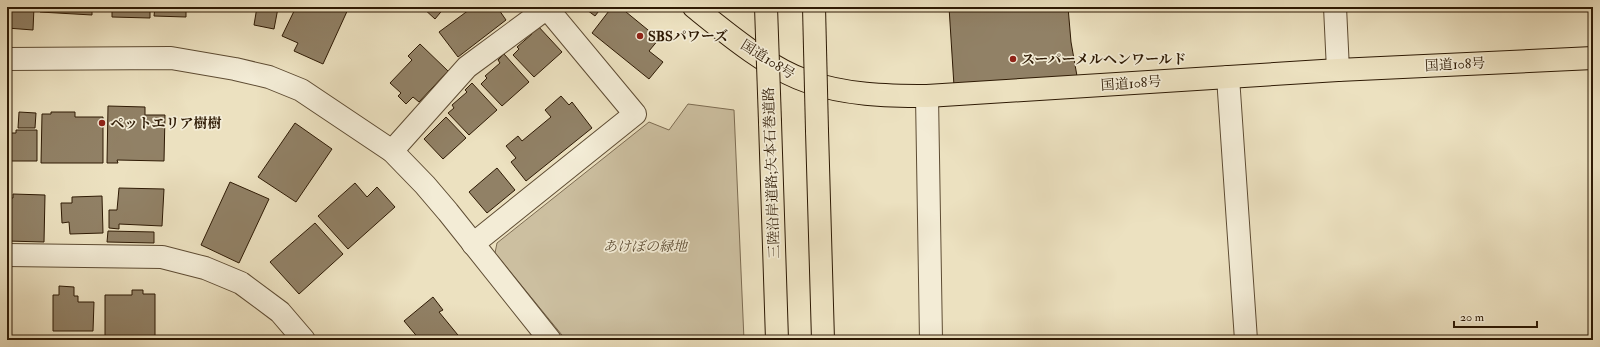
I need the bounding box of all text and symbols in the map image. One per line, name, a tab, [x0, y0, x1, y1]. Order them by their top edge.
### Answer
place label: SBSパワーズ	[648, 28, 728, 45]
marker: SBSパワーズ	[635, 31, 645, 41]
street label: 国道108号	[738, 36, 798, 83]
place label: スーパーメルヘンワールド	[1021, 51, 1187, 68]
marker: スーパーメルヘンワールド	[1008, 54, 1018, 64]
street label: 国道108号	[1424, 54, 1486, 75]
street label: 国道108号	[1100, 73, 1162, 94]
street label: 三陸沿岸道路;矢本石巻道路	[760, 87, 783, 259]
place label: ペットエリア樹樹	[110, 115, 221, 132]
marker: ペットエリア樹樹	[97, 118, 107, 128]
park label: あけぼの緑地	[603, 238, 689, 255]
scale bar	[1454, 303, 1537, 329]
text: 20 m	[1460, 310, 1485, 325]

